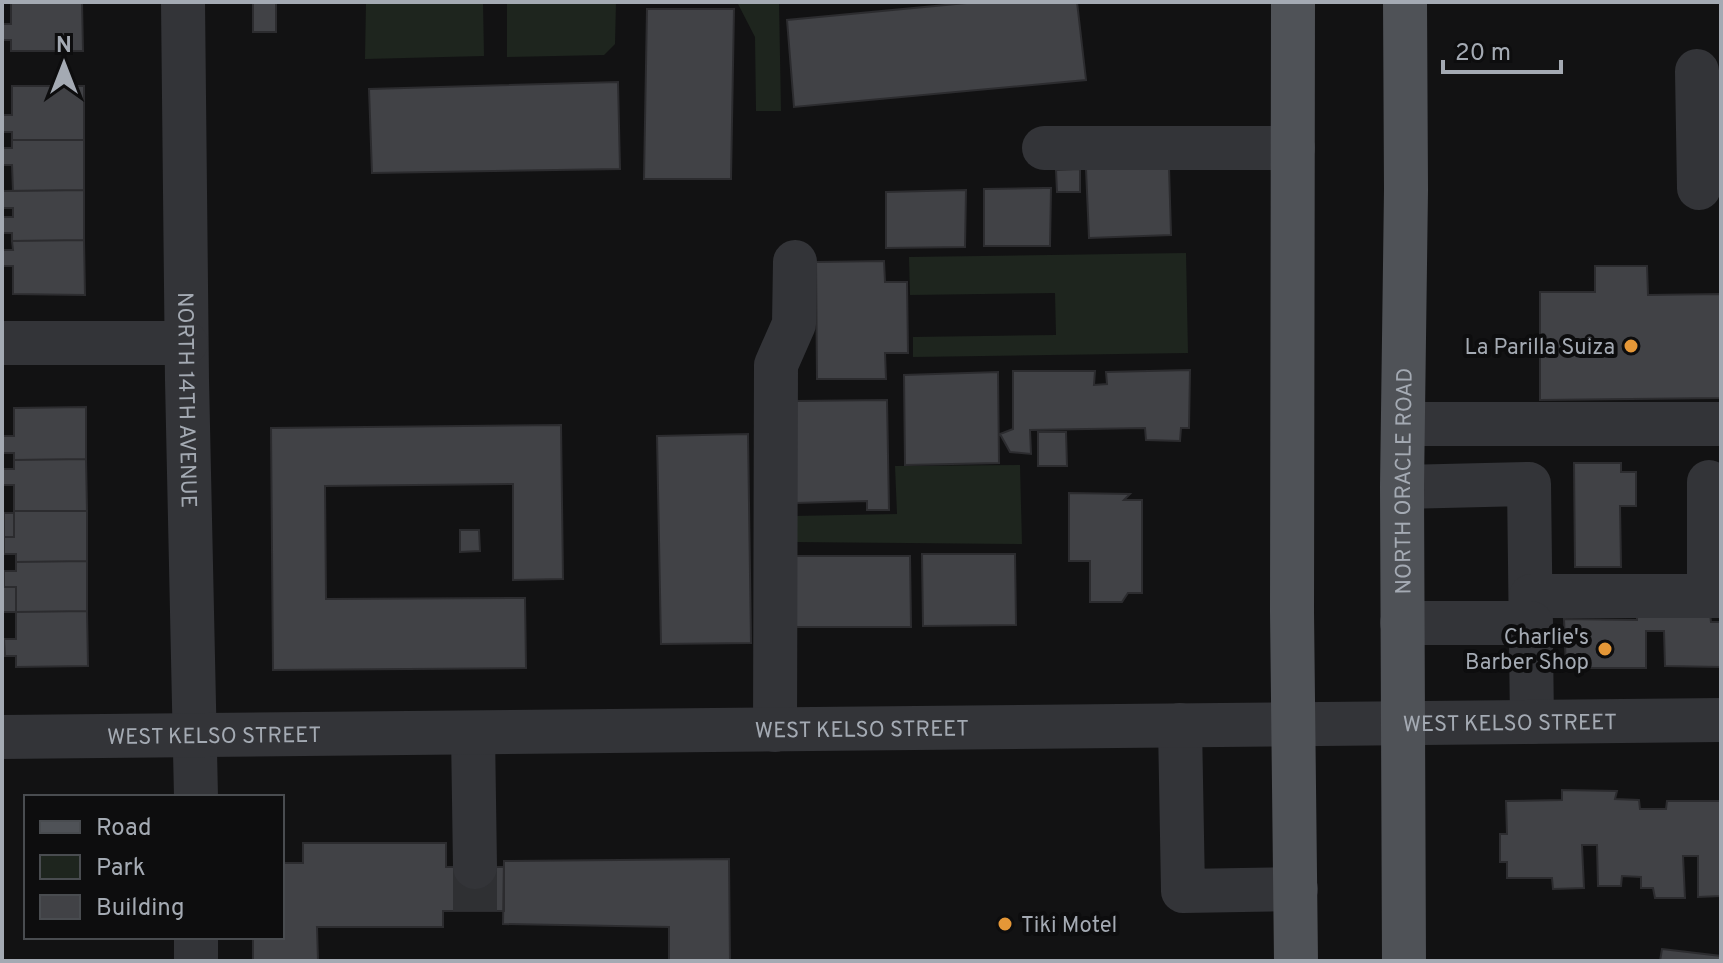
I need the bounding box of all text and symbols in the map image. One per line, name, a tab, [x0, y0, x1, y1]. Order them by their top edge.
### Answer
north arrow	[24, 24, 104, 104]
scale bar	[1443, 24, 1561, 74]
text: N	[56, 33, 72, 60]
text: 20 m	[1455, 39, 1511, 69]
street label: NORTH 14TH AVENUE	[170, 292, 201, 508]
place label: La Parilla Suiza	[1465, 335, 1615, 362]
marker: La Parilla Suiza	[1622, 337, 1640, 355]
street label: NORTH ORACLE ROAD	[1391, 367, 1420, 595]
place label: Charlie's Barber Shop	[1465, 625, 1589, 677]
marker: Charlie's Barber Shop	[1596, 640, 1614, 658]
street label: WEST KELSO STREET	[1403, 710, 1617, 739]
street label: WEST KELSO STREET	[755, 716, 969, 746]
street label: WEST KELSO STREET	[107, 723, 321, 752]
legend	[24, 795, 284, 939]
text: Road	[96, 814, 152, 844]
text: Park	[96, 854, 146, 884]
text: Building	[96, 894, 185, 924]
place label: Tiki Motel	[1021, 913, 1117, 940]
marker: Tiki Motel	[996, 915, 1014, 933]

